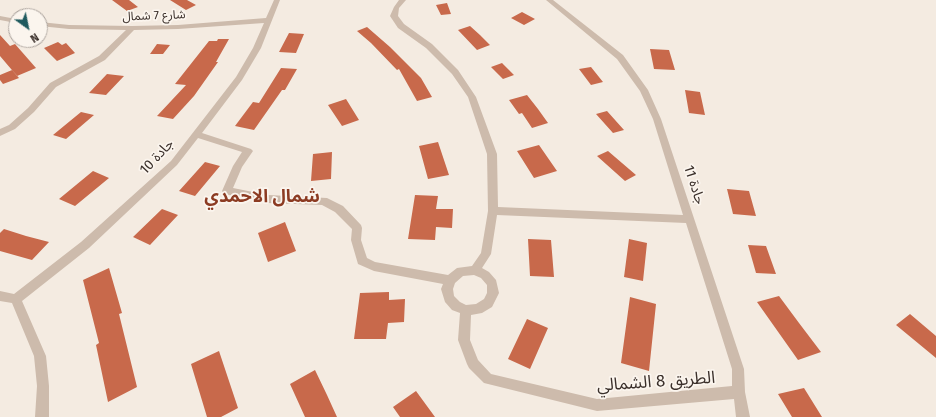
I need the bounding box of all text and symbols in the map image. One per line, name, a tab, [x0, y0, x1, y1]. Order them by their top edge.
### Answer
north arrow	[8, 8, 48, 48]
street label: شارع 7 شمال	[122, 8, 186, 24]
text: N	[28, 30, 41, 45]
street label: جادة 10	[136, 136, 178, 178]
street label: جادة 11	[680, 163, 708, 207]
district label: شمال الاحمدي	[204, 186, 320, 208]
street label: الطريق 8 الشمالي	[596, 368, 716, 396]

